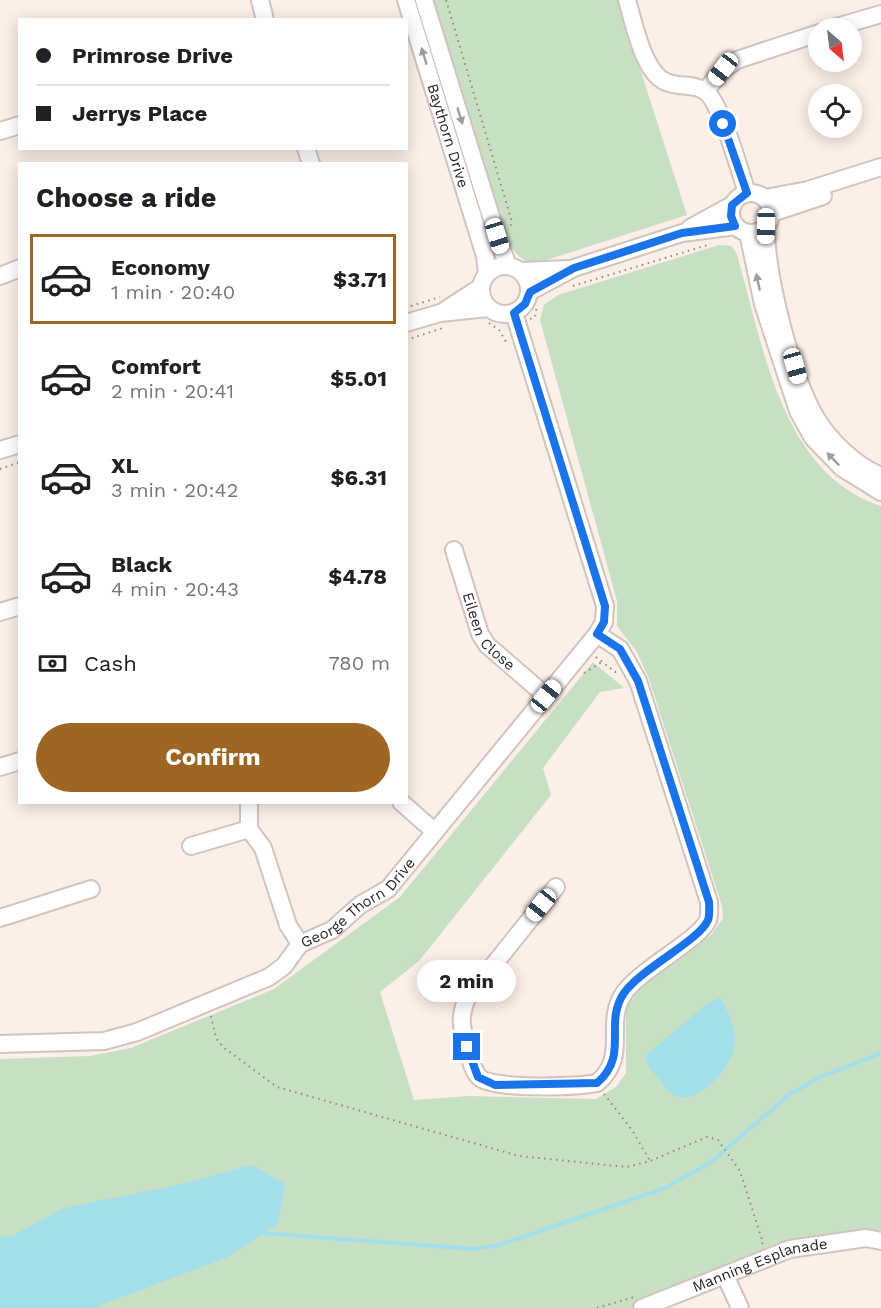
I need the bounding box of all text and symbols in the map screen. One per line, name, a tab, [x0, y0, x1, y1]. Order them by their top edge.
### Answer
north arrow	[808, 18, 862, 72]
map controls	[808, 18, 862, 138]
text: Primrose Drive	[72, 43, 233, 68]
one-way arrow	[418, 47, 428, 65]
car	[705, 49, 741, 89]
street label: Baythorn Drive	[423, 81, 472, 190]
button: locate	[808, 84, 862, 138]
text: Jerrys Place	[72, 101, 207, 126]
one-way arrow	[456, 107, 465, 125]
route start	[709, 110, 736, 137]
text: Choose a ride	[36, 182, 216, 214]
car	[757, 208, 775, 244]
car	[483, 216, 511, 256]
icon: car	[39, 252, 93, 306]
text: Economy	[111, 255, 210, 280]
text: $3.71	[333, 267, 387, 292]
one-way arrow	[753, 273, 763, 292]
text: 1 min · 20:40	[111, 280, 235, 304]
car	[781, 346, 809, 386]
icon: car	[39, 351, 93, 405]
text: Comfort	[111, 354, 201, 379]
text: $5.01	[330, 366, 387, 391]
text: 2 min · 20:41	[111, 379, 234, 403]
icon: car	[39, 450, 93, 504]
one-way arrow	[826, 452, 840, 467]
text: XL	[111, 453, 139, 478]
text: $6.31	[330, 465, 387, 490]
text: 3 min · 20:42	[111, 478, 238, 502]
icon: car	[39, 549, 93, 603]
text: Black	[111, 552, 172, 577]
text: $4.78	[328, 564, 387, 589]
text: 4 min · 20:43	[111, 577, 239, 601]
street label: Eileen Close	[459, 590, 519, 674]
icon: cash	[36, 647, 69, 680]
text: Cash	[84, 651, 137, 676]
text: 780 m	[329, 651, 390, 675]
car	[528, 676, 564, 716]
button: Confirm	[36, 723, 390, 792]
street label: George Thorn Drive	[298, 854, 419, 952]
car	[523, 885, 559, 925]
callout: 2 min	[418, 960, 516, 1002]
text: 2 min	[439, 969, 494, 993]
route end	[453, 1033, 480, 1060]
street label: Manning Esplanade	[690, 1235, 829, 1296]

